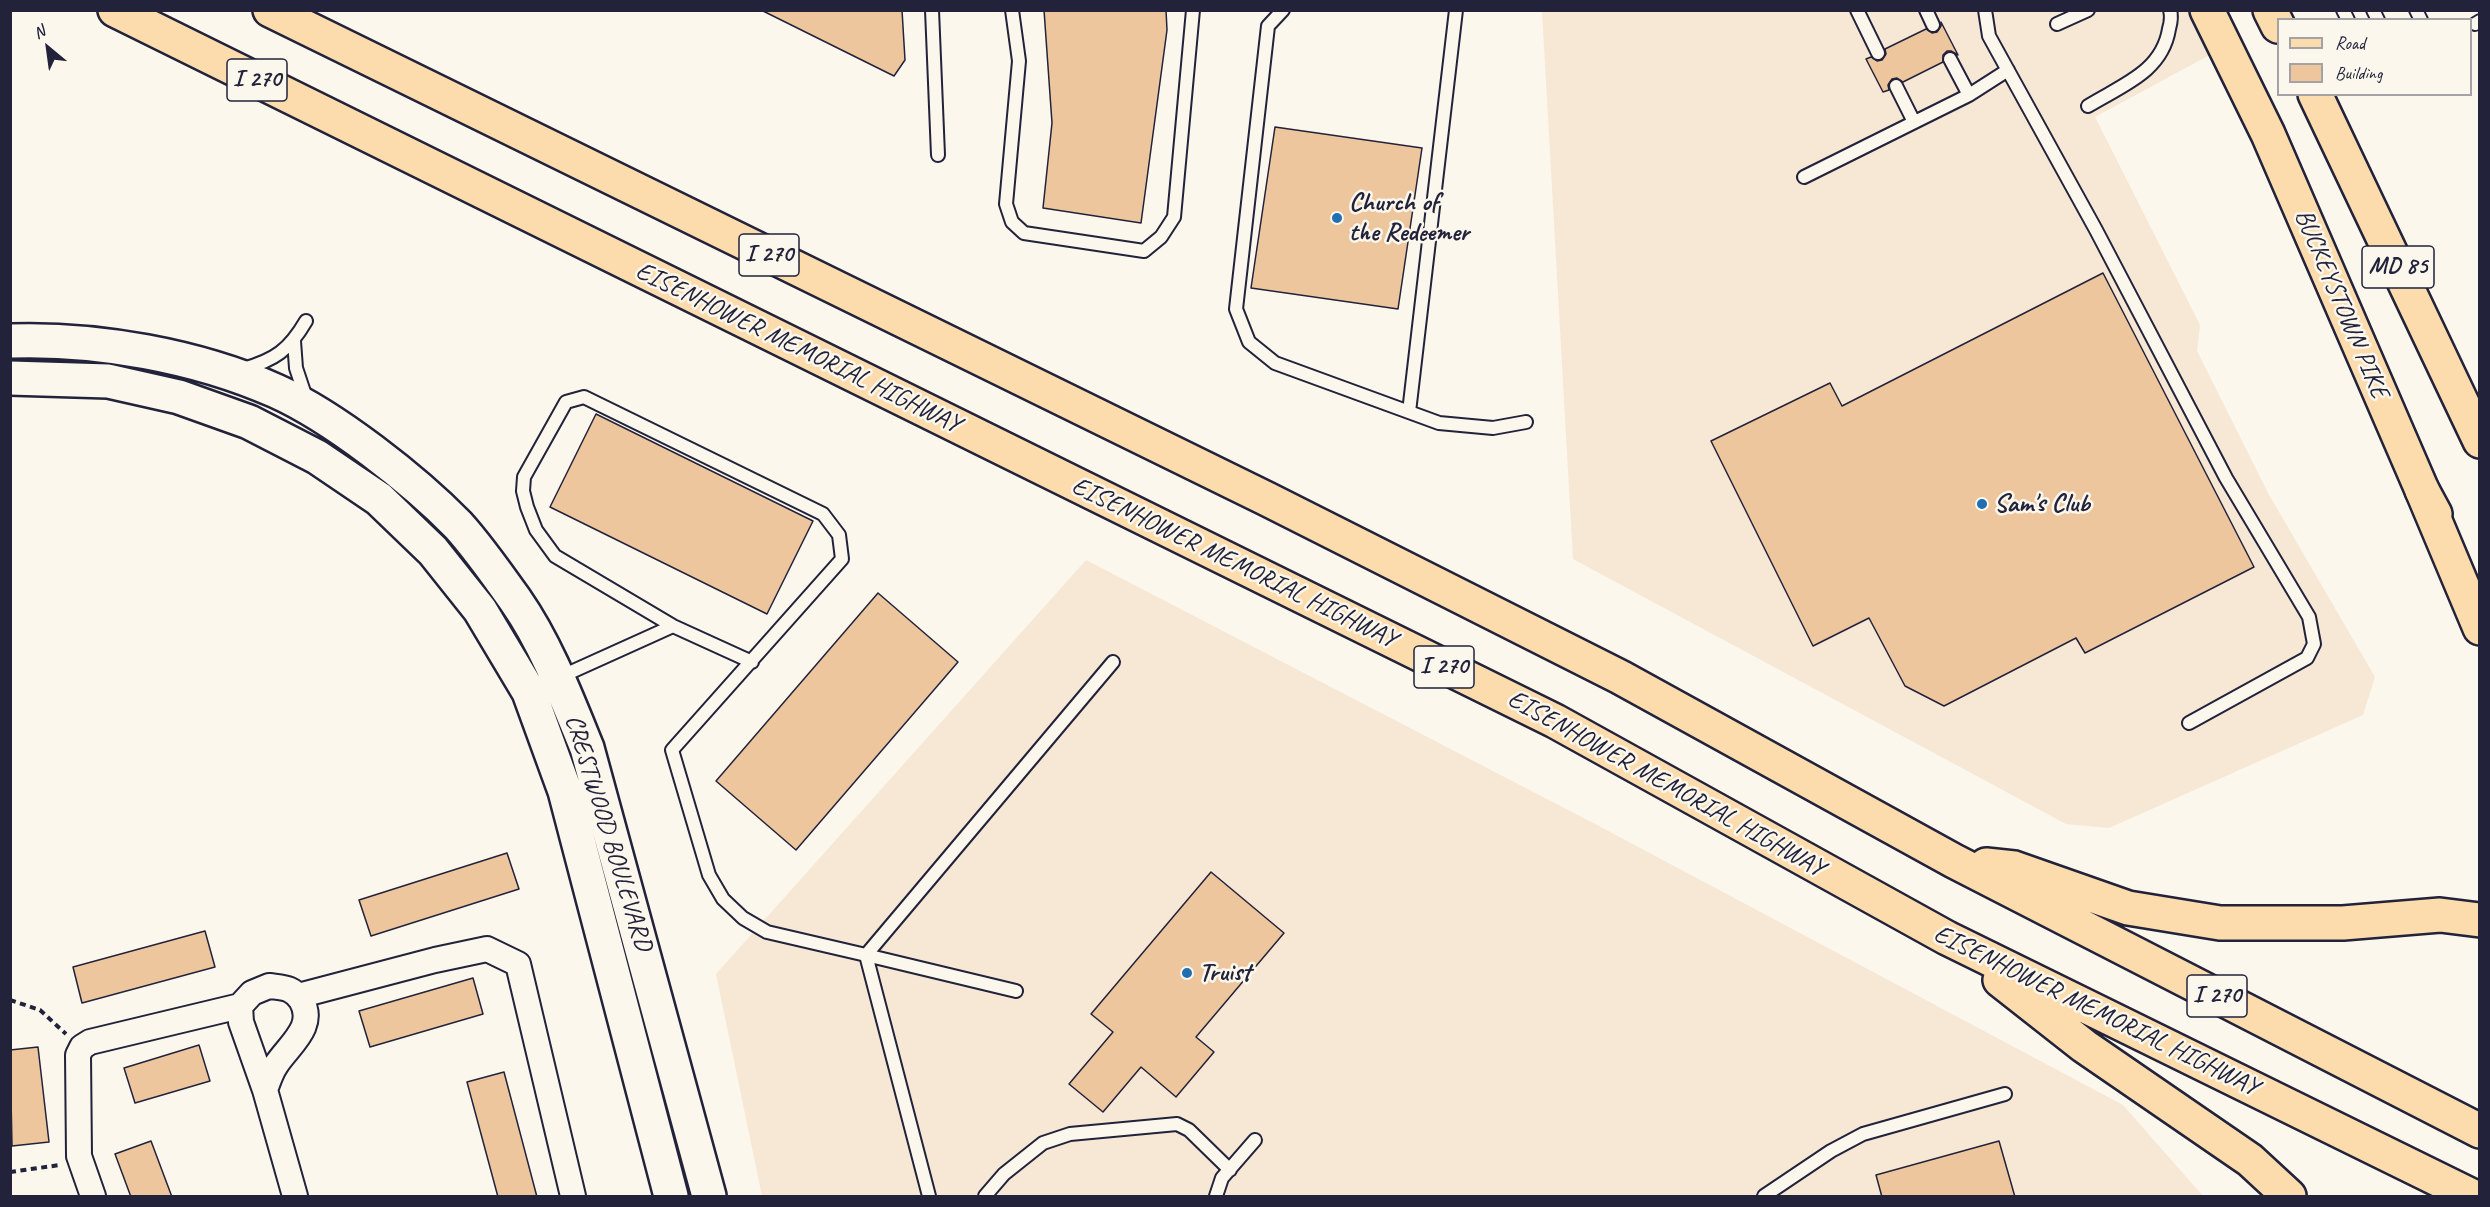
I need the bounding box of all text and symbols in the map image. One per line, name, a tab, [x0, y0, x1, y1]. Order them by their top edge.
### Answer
north arrow	[18, 18, 78, 78]
legend	[2277, 18, 2472, 96]
text: N	[30, 21, 48, 43]
text: Road	[2335, 32, 2365, 54]
road number: I 270	[227, 59, 287, 101]
text: Building	[2335, 62, 2382, 84]
place label: Church of the Redeemer	[1349, 187, 1469, 249]
street label: BUCKEYSTOWN PIKE	[2287, 205, 2395, 403]
marker: Church of the Redeemer	[1330, 211, 1344, 225]
road number: I 270	[739, 234, 799, 276]
road number: MD 85	[2362, 246, 2434, 288]
street label: EISENHOWER MEMORIAL HIGHWAY	[630, 256, 966, 440]
street label: EISENHOWER MEMORIAL HIGHWAY	[1066, 471, 1402, 655]
place label: Sam's Club	[1994, 488, 2090, 520]
marker: Sam's Club	[1975, 497, 1989, 511]
road number: I 270	[1414, 646, 1474, 688]
street label: EISENHOWER MEMORIAL HIGHWAY	[1502, 684, 1830, 884]
street label: CRESTWOOD BOULEVARD	[557, 711, 659, 955]
street label: EISENHOWER MEMORIAL HIGHWAY	[1928, 919, 2264, 1103]
place label: Truist	[1199, 957, 1251, 989]
marker: Truist	[1180, 966, 1194, 980]
road number: I 270	[2187, 975, 2247, 1017]

